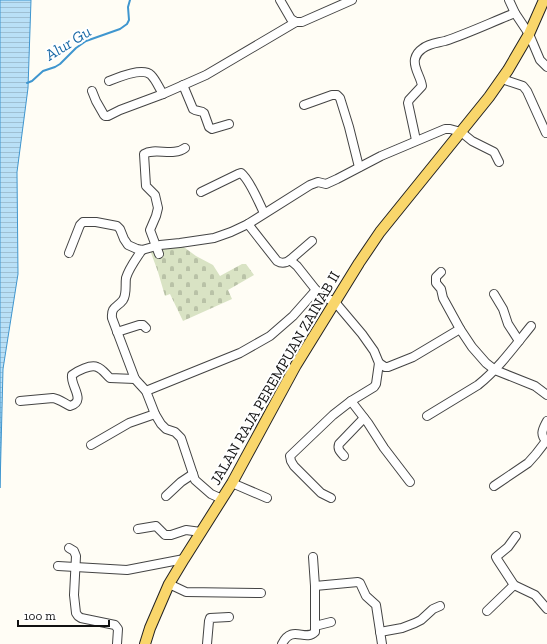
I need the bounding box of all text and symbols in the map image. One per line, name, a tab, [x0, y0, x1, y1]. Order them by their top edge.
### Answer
water label: Alur Gu	[41, 22, 94, 65]
street label: JALAN RAJA PEREMPUAN ZAINAB II	[206, 268, 344, 488]
scale bar	[18, 602, 109, 628]
text: 100 m	[24, 609, 56, 623]

